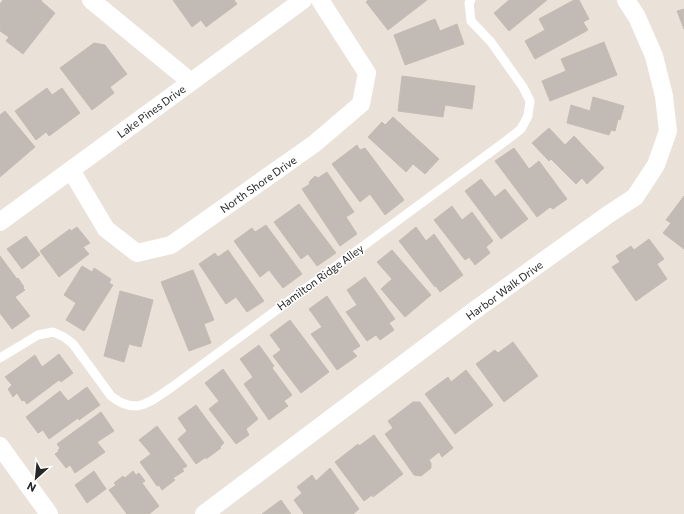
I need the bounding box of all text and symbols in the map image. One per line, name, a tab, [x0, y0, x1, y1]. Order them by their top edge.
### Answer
street label: Lake Pines Drive	[114, 82, 188, 140]
street label: North Shore Drive	[217, 153, 299, 215]
street label: Hamilton Ridge Alley	[274, 241, 366, 313]
street label: Harbor Walk Drive	[463, 258, 545, 322]
north arrow	[16, 458, 56, 498]
text: N	[25, 480, 38, 495]

